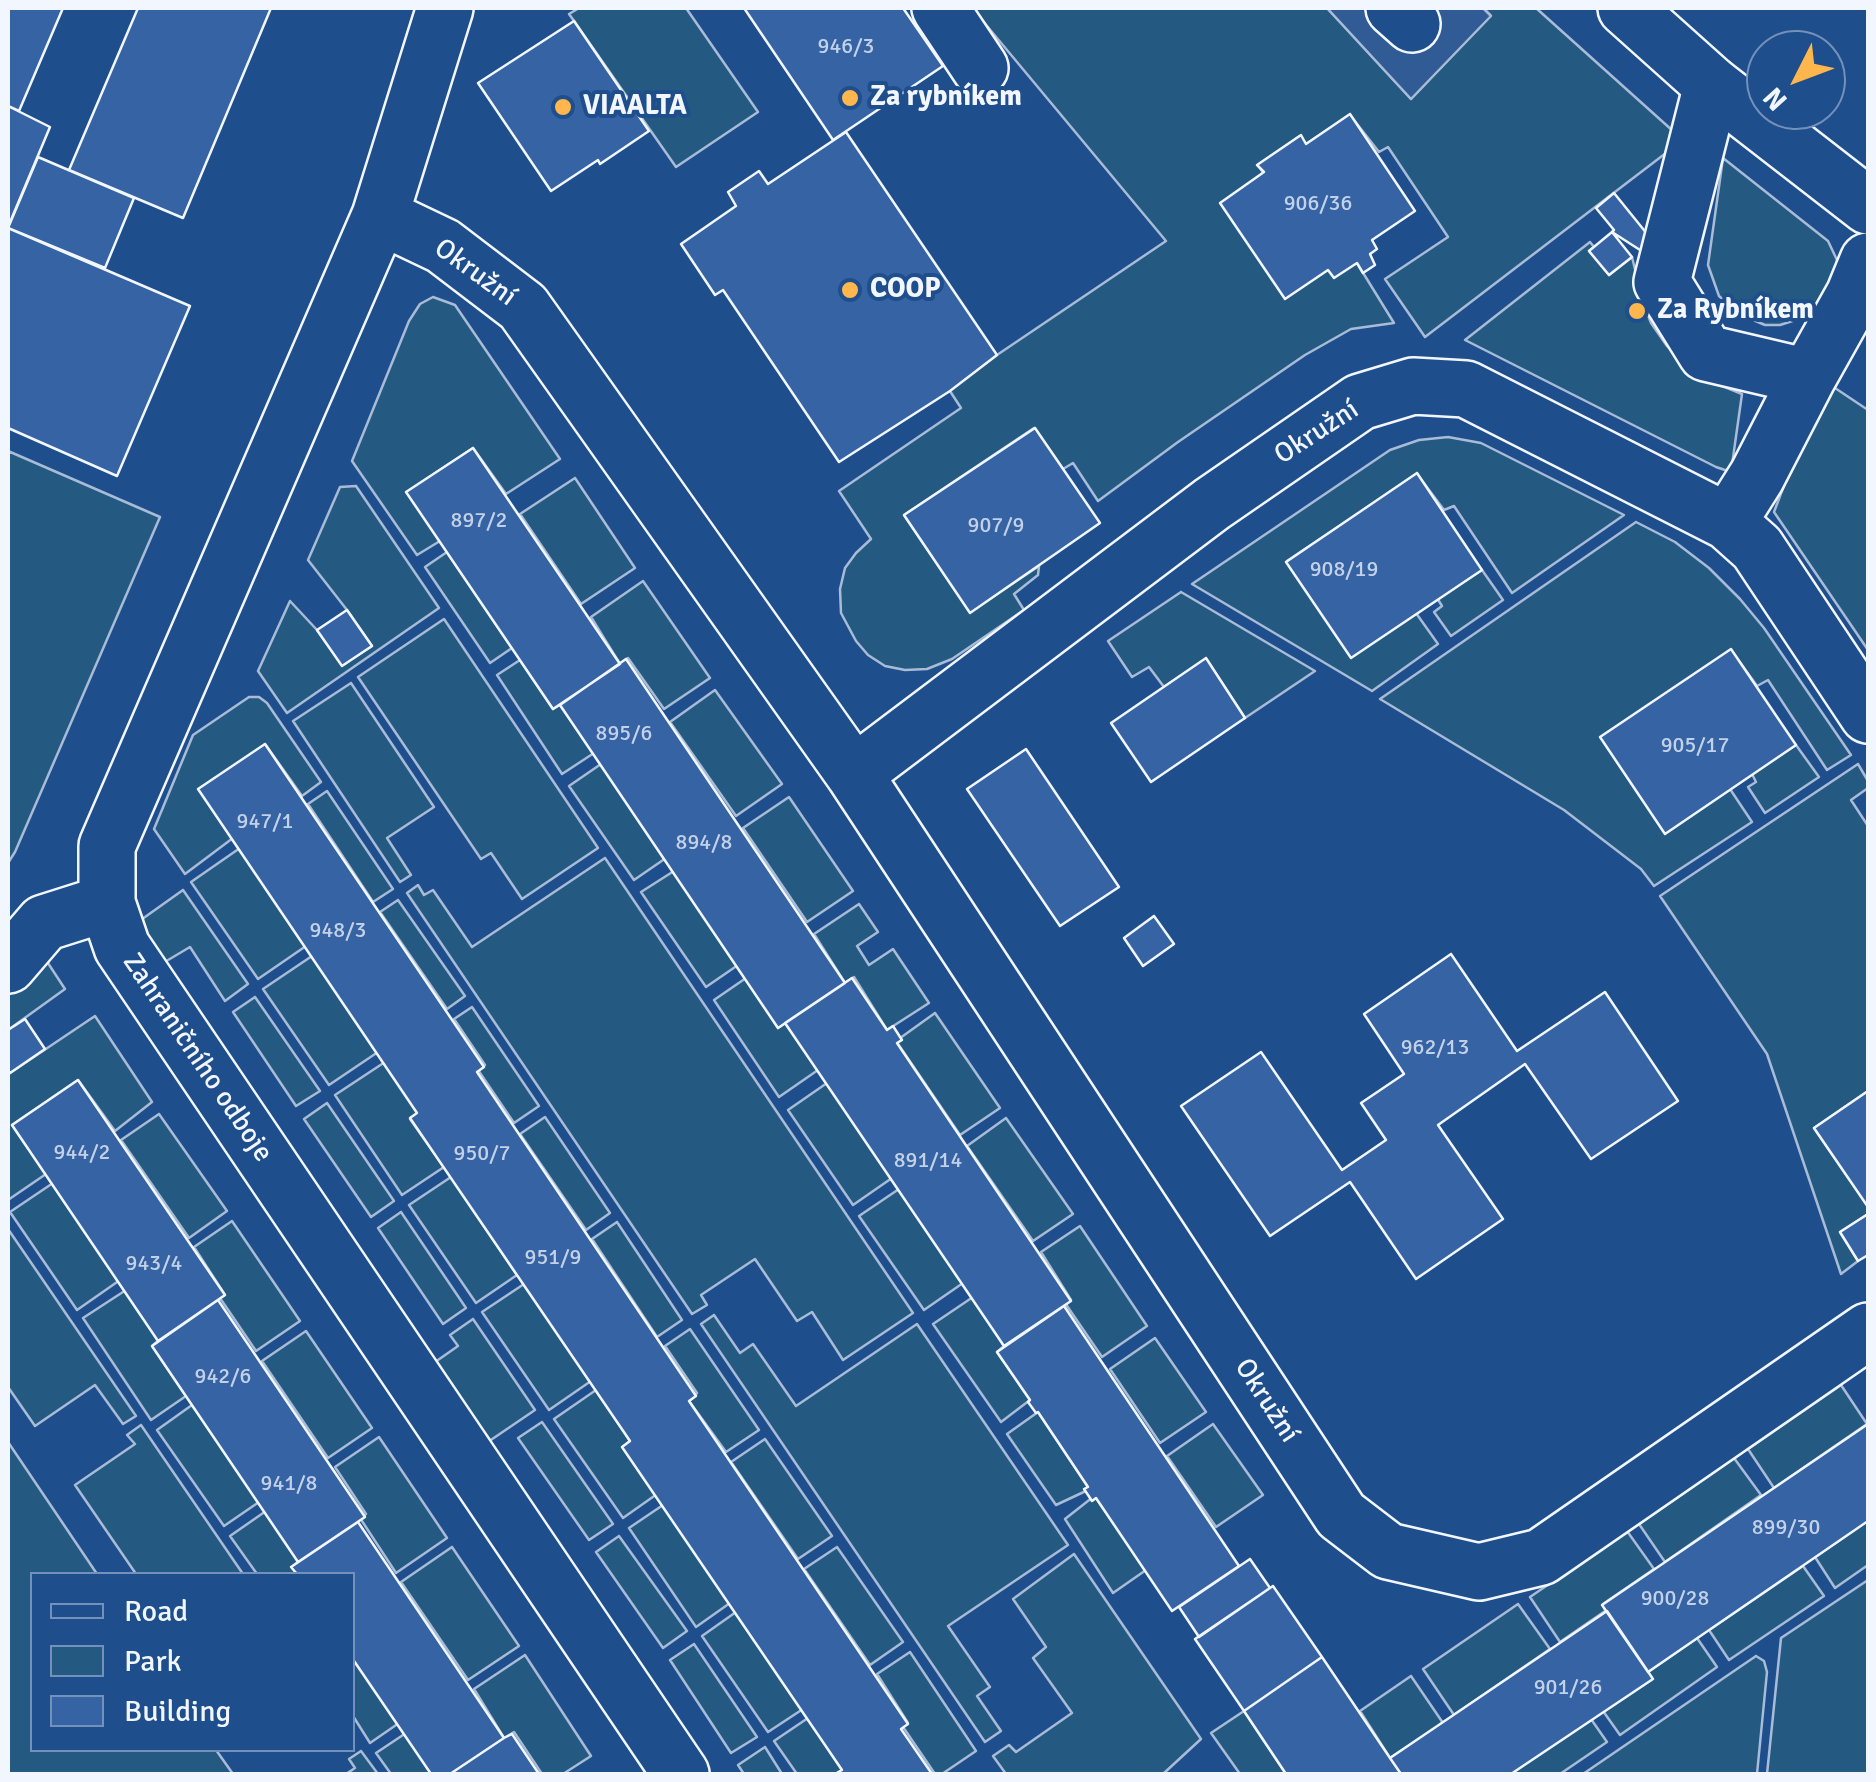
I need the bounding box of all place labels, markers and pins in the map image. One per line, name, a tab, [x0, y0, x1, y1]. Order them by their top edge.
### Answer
place label: Za rybníkem	[870, 81, 1022, 115]
marker: Za rybníkem	[839, 87, 861, 109]
place label: VIAALTA	[583, 90, 687, 124]
marker: VIAALTA	[552, 96, 574, 118]
place label: COOP	[870, 273, 941, 307]
marker: COOP	[839, 279, 861, 301]
place label: Za Rybníkem	[1657, 294, 1814, 328]
marker: Za Rybníkem	[1626, 300, 1648, 322]

